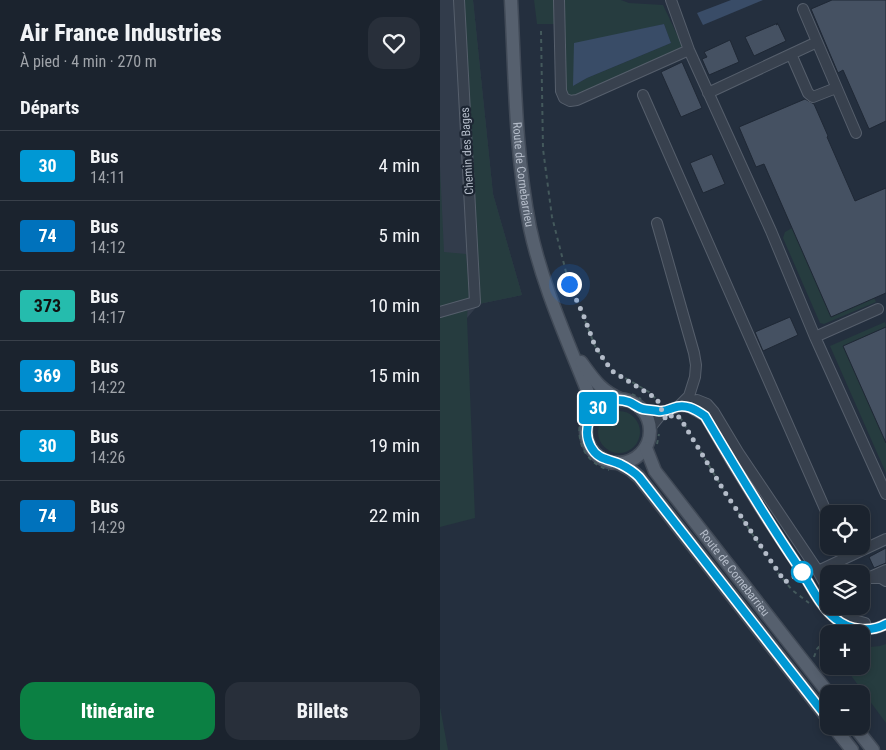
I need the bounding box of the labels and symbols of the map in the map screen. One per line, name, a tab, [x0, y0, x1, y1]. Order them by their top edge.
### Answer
street label: Chemin des Bages	[458, 107, 476, 195]
street label: Route de Cornebarrieu	[510, 122, 537, 228]
your location	[557, 272, 582, 297]
line badge: 30	[576, 392, 620, 424]
street label: Route de Cornebarrieu	[697, 527, 773, 619]
unlabelled marker	[791, 561, 813, 583]

